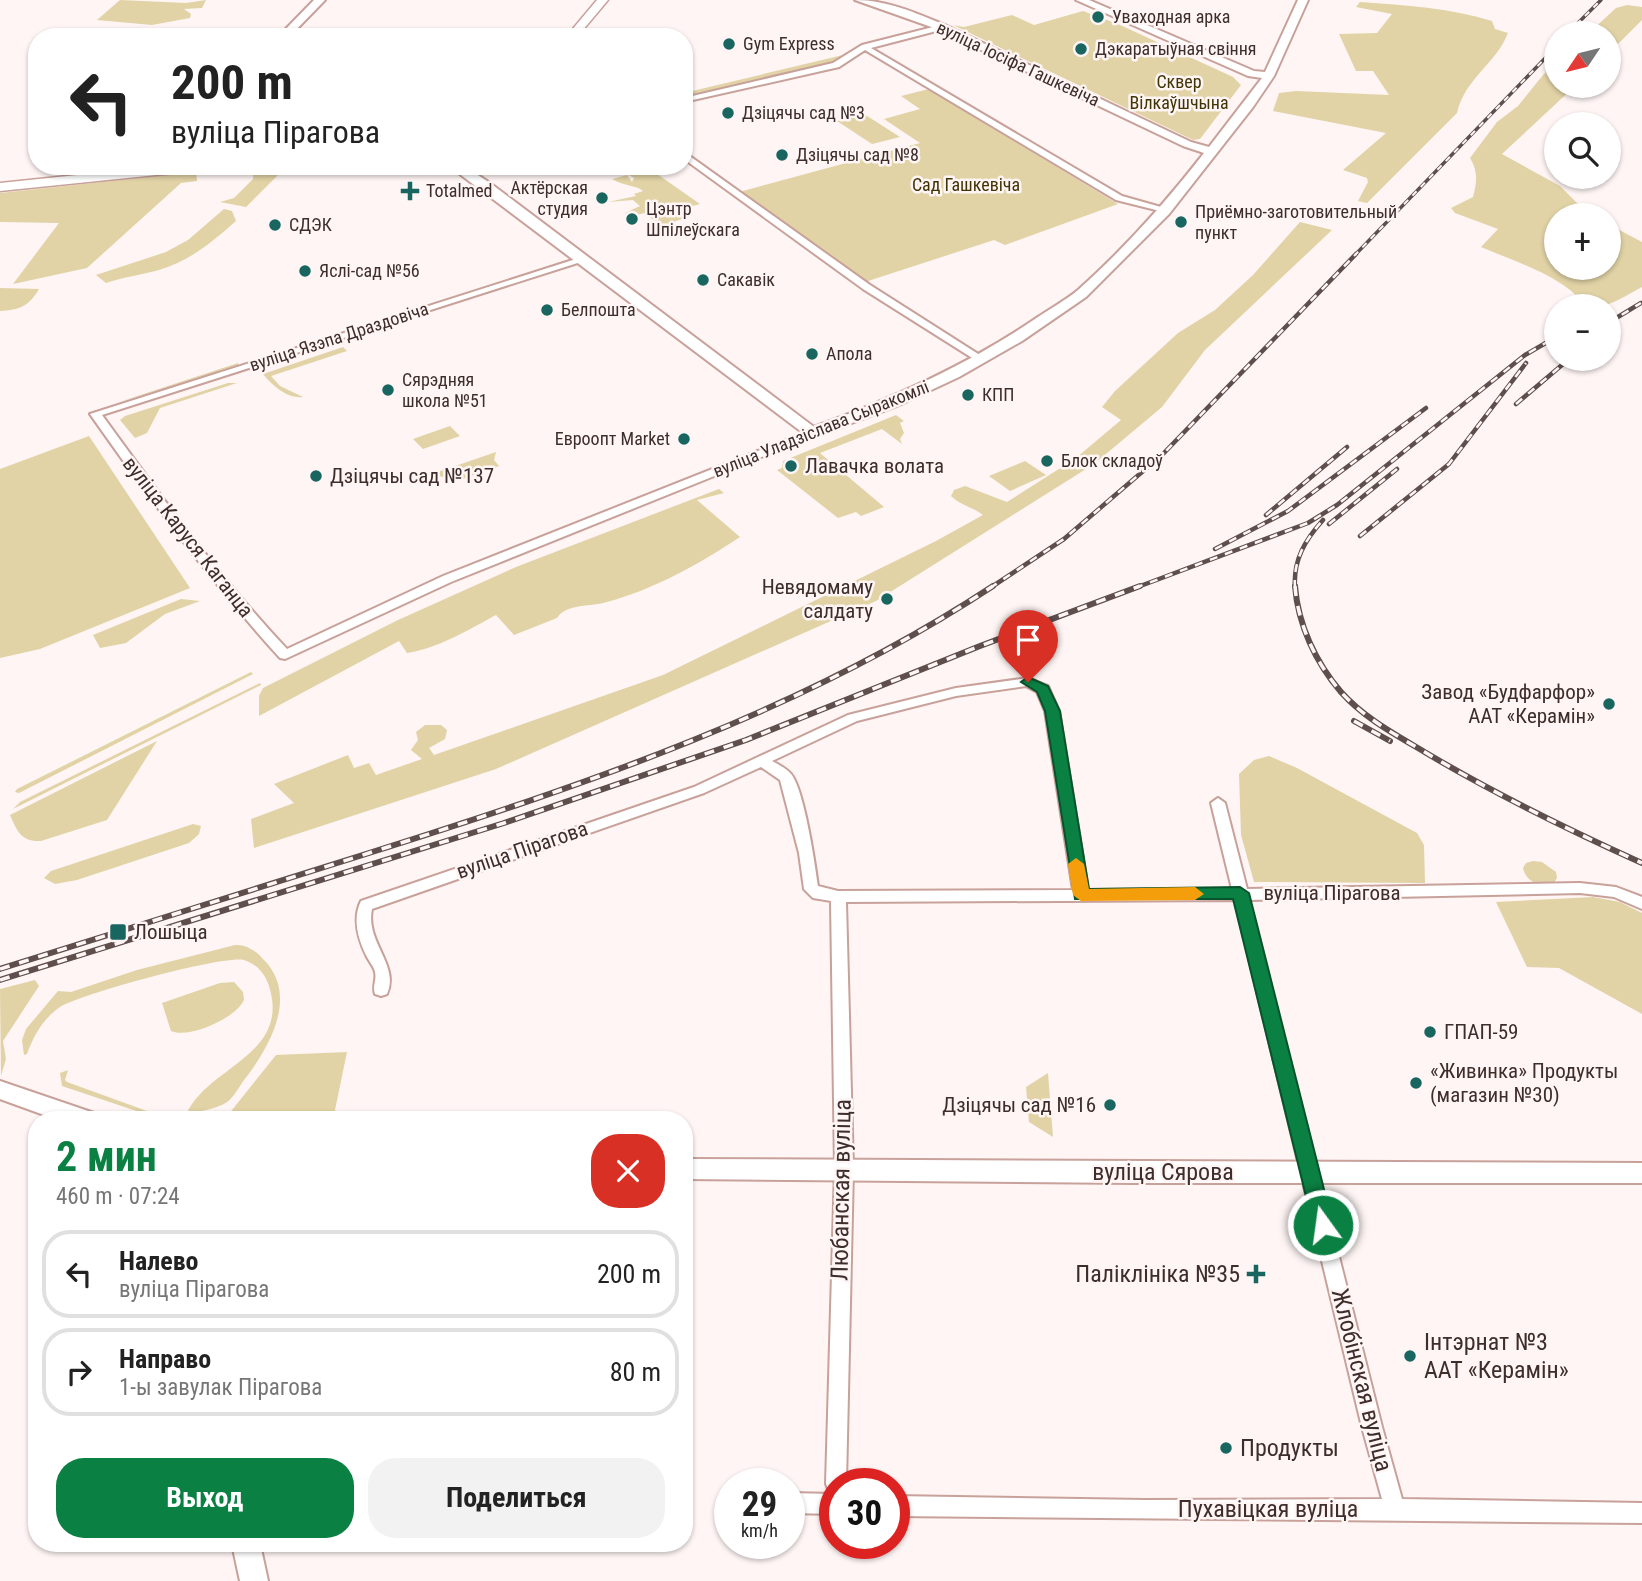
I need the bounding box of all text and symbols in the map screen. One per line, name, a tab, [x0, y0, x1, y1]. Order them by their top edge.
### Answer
place label: Уваходная арка	[1112, 6, 1230, 27]
marker: Уваходная арка	[1090, 9, 1106, 25]
street label: вуліца Іосіфа Гашкевіча	[933, 17, 1103, 111]
north arrow	[1544, 21, 1620, 98]
map controls	[1544, 21, 1621, 371]
place label: Gym Express	[743, 33, 835, 54]
marker: Gym Express	[721, 36, 737, 52]
place label: Дэкаратыўная свіння	[1095, 38, 1257, 59]
marker: Дэкаратыўная свіння	[1073, 41, 1089, 57]
text: 200 m	[171, 54, 293, 111]
icon: left	[56, 56, 147, 147]
park label: Сквер Вілкаўшчына	[1129, 71, 1229, 113]
place label: Дзіцячы сад №3	[742, 102, 865, 123]
marker: Дзіцячы сад №3	[720, 105, 736, 121]
button: search	[1544, 112, 1621, 189]
text: вуліца Пірагова	[171, 113, 380, 151]
place label: Дзіцячы сад №8	[796, 144, 919, 165]
marker: Дзіцячы сад №8	[774, 147, 790, 163]
park label: Сад Гашкевіча	[912, 174, 1020, 195]
place label: Актёрская студия	[510, 177, 588, 219]
place label: Totalmed	[426, 180, 493, 201]
marker: Totalmed	[400, 181, 420, 201]
marker: Актёрская студия	[594, 190, 610, 206]
place label: Цэнтр Шпілеўскага	[646, 198, 740, 240]
place label: Приёмно-заготовительный пункт	[1195, 201, 1397, 243]
button: +	[1544, 203, 1621, 280]
marker: Цэнтр Шпілеўскага	[624, 211, 640, 227]
place label: СДЭК	[289, 214, 332, 235]
marker: Приёмно-заготовительный пункт	[1173, 214, 1189, 230]
marker: СДЭК	[267, 217, 283, 233]
place label: Яслі-сад №56	[319, 260, 420, 281]
marker: Яслі-сад №56	[297, 263, 313, 279]
place label: Сакавік	[717, 269, 775, 290]
marker: Сакавік	[695, 272, 711, 288]
button: −	[1544, 294, 1621, 371]
street label: вуліца Язэпа Драздовіча	[247, 298, 431, 375]
place label: Белпошта	[561, 299, 636, 320]
marker: Белпошта	[539, 302, 555, 318]
place label: Апола	[826, 343, 872, 364]
marker: Апола	[804, 346, 820, 362]
place label: Сярэдняя школа №51	[402, 369, 488, 411]
street label: вуліца Уладзіслава Сыракомлі	[710, 376, 932, 482]
marker: Сярэдняя школа №51	[380, 382, 396, 398]
place label: КПП	[982, 384, 1014, 405]
marker: КПП	[960, 387, 976, 403]
place label: Евроопт Market	[555, 428, 670, 449]
marker: Евроопт Market	[676, 431, 692, 447]
place label: Блок складоў	[1061, 450, 1163, 471]
street label: вуліца Каруся Каганца	[118, 452, 258, 622]
marker: Блок складоў	[1039, 453, 1055, 469]
place label: Лавачка волата	[805, 454, 944, 478]
marker: Лавачка волата	[783, 458, 799, 474]
place label: Дзіцячы сад №137	[330, 464, 494, 488]
marker: Дзіцячы сад №137	[308, 468, 324, 484]
place label: Невядомаму салдату	[762, 575, 873, 623]
marker: Невядомаму салдату	[879, 591, 895, 607]
pin	[998, 610, 1058, 682]
icon: arrive	[1009, 621, 1047, 659]
place label: Завод «Будфарфор» ААТ «Керамін»	[1421, 680, 1595, 728]
marker: Завод «Будфарфор» ААТ «Керамін»	[1601, 696, 1617, 712]
street label: вуліца Пірагова	[453, 816, 591, 884]
street label: вуліца Пірагова	[1263, 881, 1401, 905]
place label: Лошыца	[134, 920, 208, 944]
marker: Лошыца	[108, 922, 128, 942]
place label: ГПАП-59	[1444, 1020, 1518, 1044]
marker: ГПАП-59	[1422, 1024, 1438, 1040]
place label: «Живинка» Продукты (магазин №30)	[1430, 1059, 1618, 1107]
marker: «Живинка» Продукты (магазин №30)	[1408, 1075, 1424, 1091]
place label: Дзіцячы сад №16	[942, 1093, 1096, 1117]
marker: Дзіцячы сад №16	[1102, 1097, 1118, 1113]
street label: Любанская вуліца	[825, 1099, 857, 1281]
text: 2 мин	[56, 1132, 157, 1181]
button: close	[591, 1134, 665, 1208]
street label: вуліца Сярова	[1092, 1158, 1234, 1186]
text: 460 m · 07:24	[56, 1183, 180, 1210]
position arrow	[1286, 1188, 1360, 1262]
text: Налево	[119, 1246, 199, 1276]
icon: left	[60, 1255, 98, 1293]
text: 200 m	[597, 1259, 661, 1289]
place label: Паліклініка №35	[1075, 1260, 1240, 1288]
marker: Паліклініка №35	[1246, 1264, 1266, 1284]
text: вуліца Пірагова	[119, 1276, 269, 1303]
street label: Жлобінская вуліца	[1326, 1286, 1398, 1474]
place label: Інтэрнат №3 ААТ «Керамін»	[1424, 1328, 1569, 1384]
text: Направо	[119, 1344, 211, 1374]
marker: Інтэрнат №3 ААТ «Керамін»	[1402, 1348, 1418, 1364]
icon: right	[60, 1353, 98, 1391]
text: 80 m	[610, 1357, 661, 1387]
text: 1-ы завулак Пірагова	[119, 1374, 322, 1401]
place label: Продукты	[1240, 1434, 1339, 1462]
marker: Продукты	[1218, 1440, 1234, 1456]
button: Выход	[56, 1458, 354, 1538]
button: Поделиться	[368, 1458, 665, 1538]
speed limit sign: 30	[819, 1468, 910, 1559]
text: 29	[742, 1484, 777, 1525]
street label: Пухавіцкая вуліца	[1178, 1495, 1358, 1523]
text: km/h	[741, 1520, 778, 1541]

